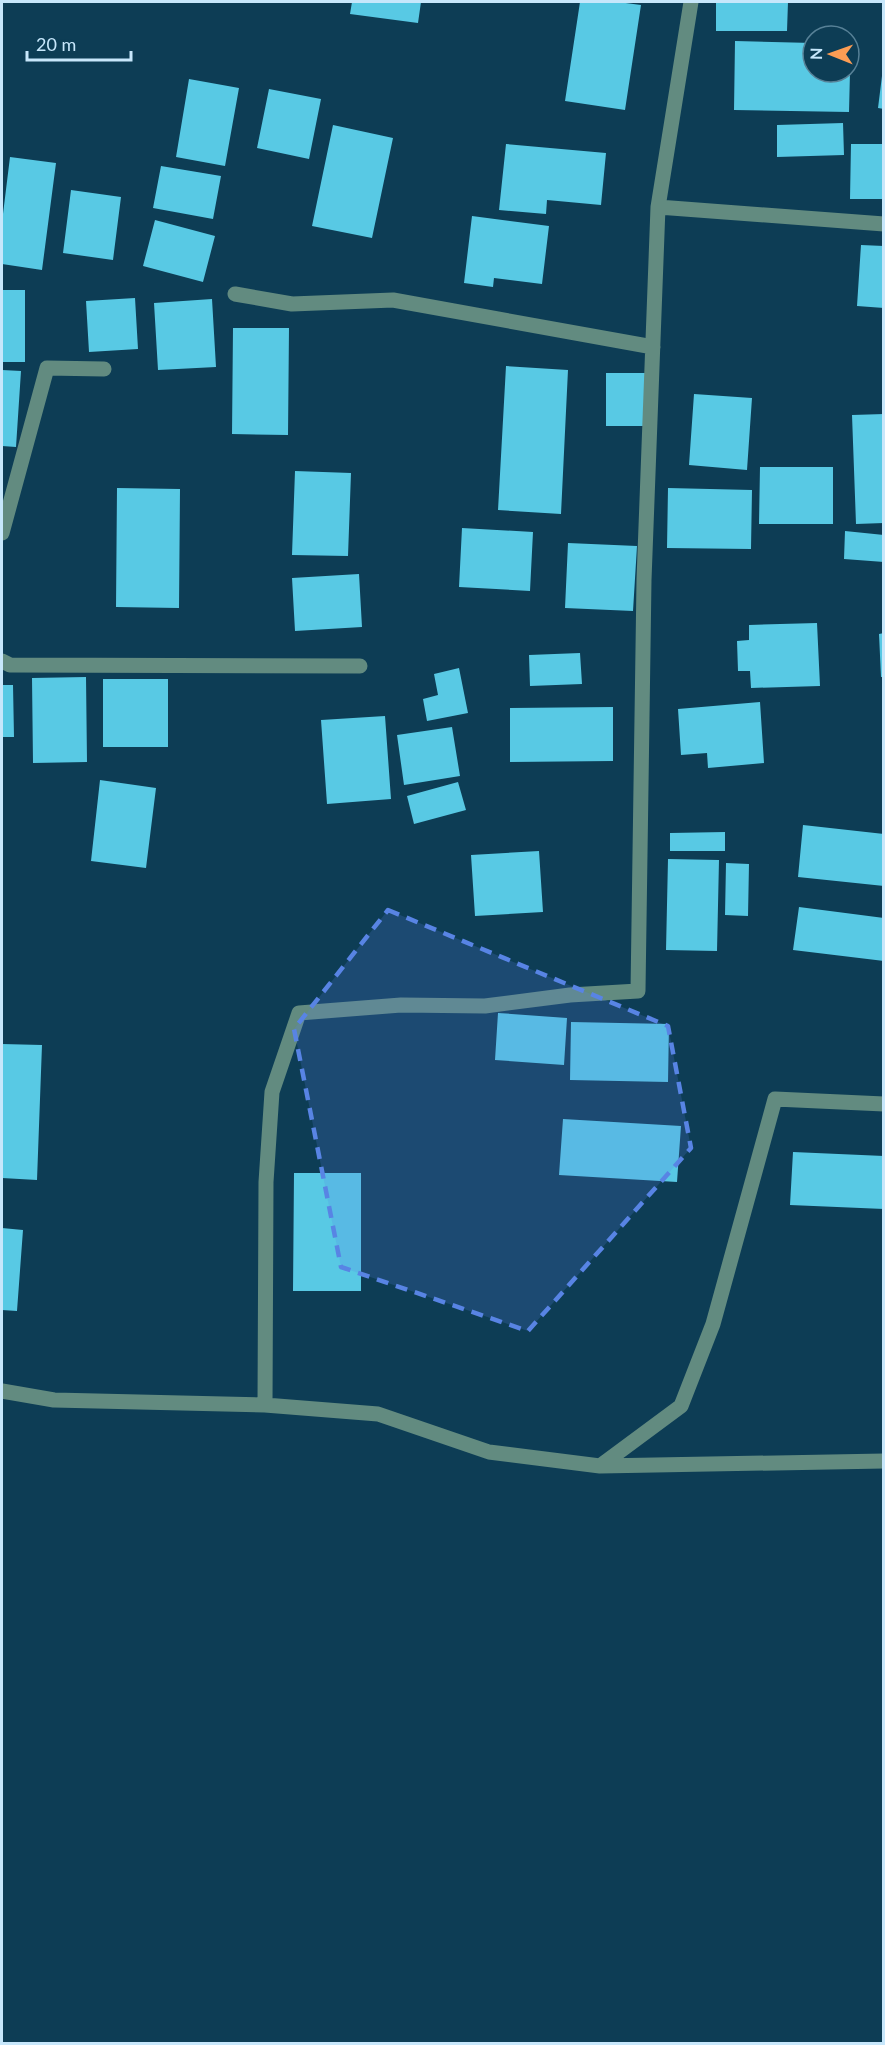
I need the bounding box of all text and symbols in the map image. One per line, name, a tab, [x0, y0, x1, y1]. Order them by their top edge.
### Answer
scale bar	[27, 24, 130, 62]
north arrow	[801, 24, 861, 84]
text: 20 m	[36, 33, 76, 55]
text: N	[806, 47, 825, 60]

